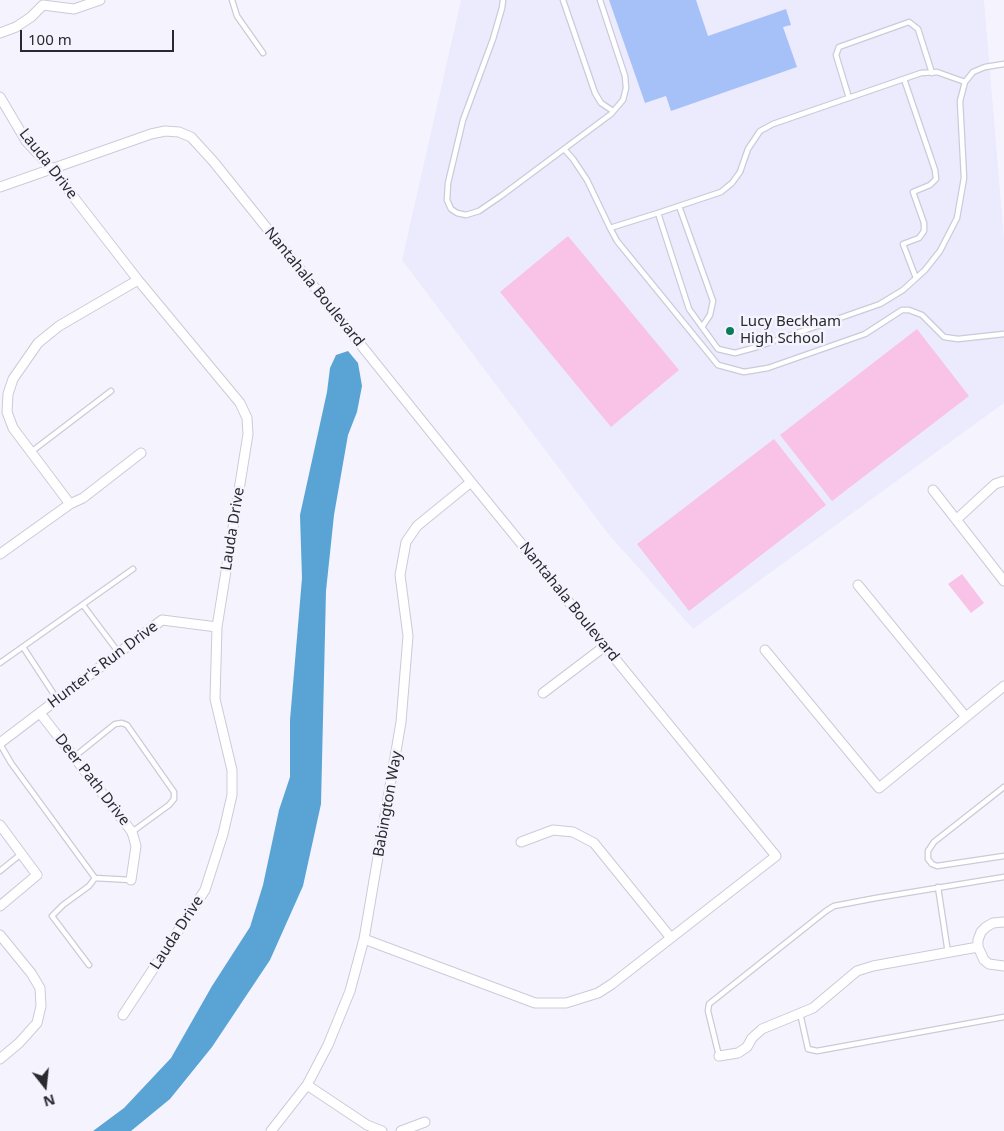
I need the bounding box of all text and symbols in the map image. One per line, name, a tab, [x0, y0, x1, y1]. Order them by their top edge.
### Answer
scale bar	[22, 20, 176, 52]
text: 100 m	[28, 29, 72, 49]
street label: Lauda Drive	[15, 125, 81, 203]
street label: Nantahala Boulevard	[260, 224, 368, 350]
place label: Lucy Beckham High School	[740, 313, 841, 348]
marker: Lucy Beckham High School	[724, 325, 736, 337]
street label: Lauda Drive	[218, 486, 248, 572]
street label: Nantahala Boulevard	[515, 539, 623, 665]
street label: Hunter's Run Drive	[44, 618, 162, 712]
street label: Deer Path Drive	[51, 731, 133, 829]
street label: Babington Way	[370, 750, 406, 858]
street label: Lauda Drive	[147, 893, 207, 973]
north arrow	[20, 1061, 70, 1111]
text: N	[41, 1090, 57, 1112]

